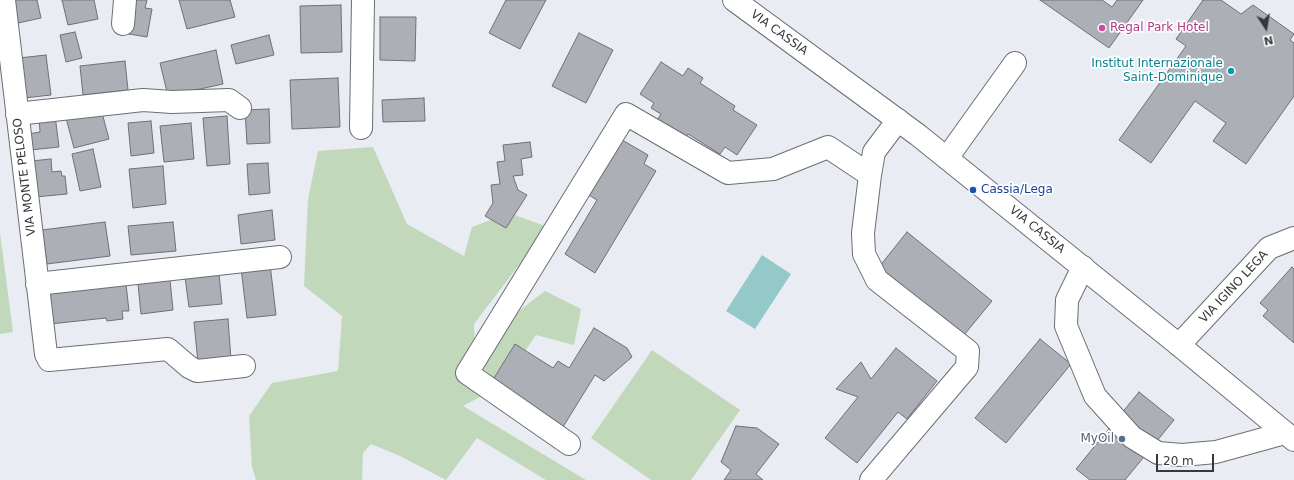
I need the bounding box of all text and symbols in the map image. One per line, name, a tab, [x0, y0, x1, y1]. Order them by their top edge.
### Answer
street label: VIA CASSIA	[748, 7, 810, 59]
north arrow	[1246, 8, 1286, 48]
place label: Regal Park Hotel	[1110, 21, 1209, 35]
marker: Regal Park Hotel	[1097, 23, 1107, 33]
text: N	[1263, 33, 1274, 48]
place label: Institut Internazionale Saint-Dominique	[1091, 57, 1223, 85]
marker: Institut Internazionale Saint-Dominique	[1226, 66, 1236, 76]
street label: VIA MONTE PELOSO	[11, 117, 39, 237]
place label: Cassia/Lega	[981, 183, 1053, 197]
marker: Cassia/Lega	[968, 185, 978, 195]
street label: VIA CASSIA	[1006, 203, 1068, 257]
street label: VIA IGINO LEGA	[1197, 248, 1271, 326]
place label: MyOil	[1080, 432, 1114, 446]
marker: MyOil	[1117, 434, 1127, 444]
scale bar	[1158, 446, 1216, 472]
text: 20 m	[1163, 454, 1194, 468]

